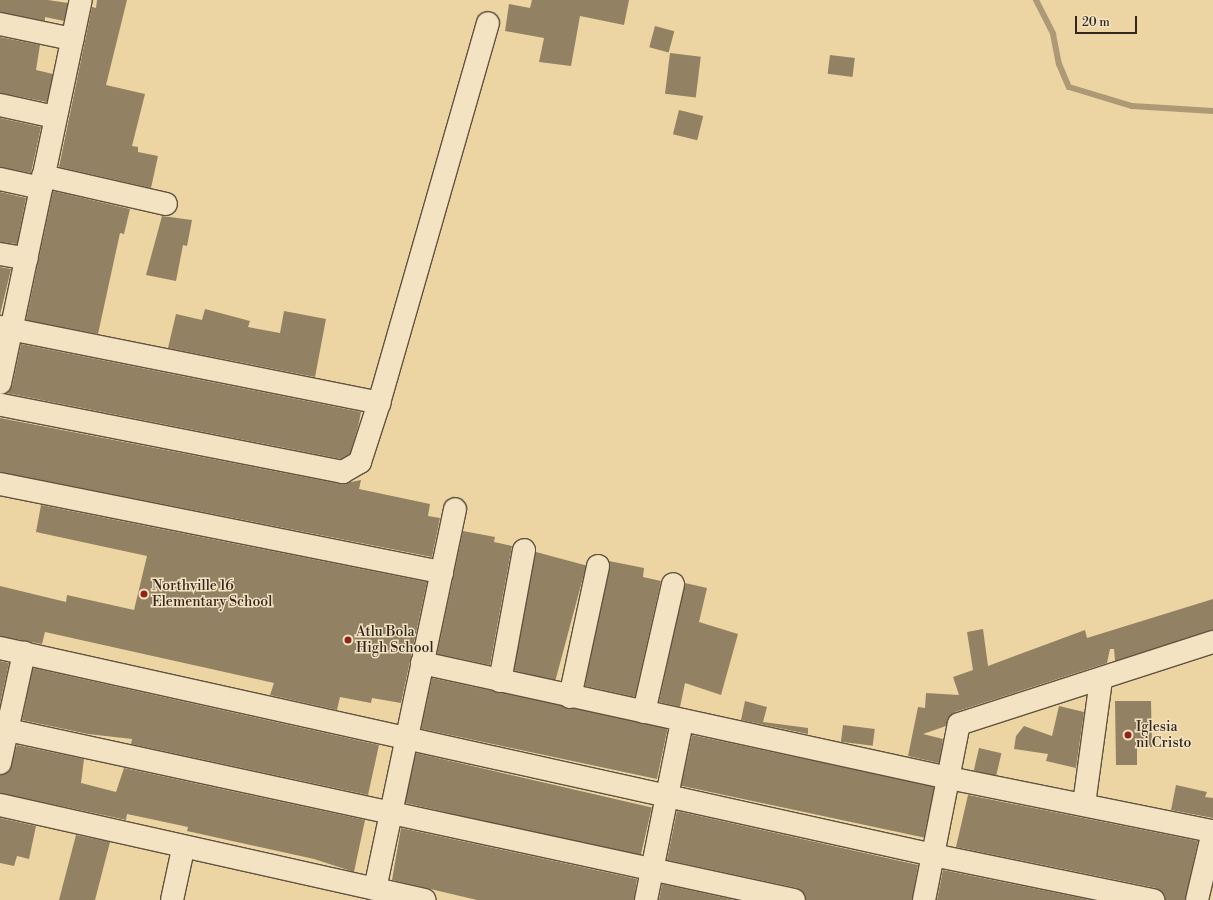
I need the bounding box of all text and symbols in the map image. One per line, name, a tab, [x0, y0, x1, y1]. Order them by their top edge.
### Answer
scale bar	[1077, 8, 1139, 34]
text: 20 m	[1082, 15, 1110, 30]
place label: Northville 16 Elementary School	[152, 578, 272, 610]
marker: Northville 16 Elementary School	[139, 589, 149, 599]
place label: Atlu Bola High School	[356, 624, 434, 656]
marker: Atlu Bola High School	[343, 635, 353, 645]
place label: Iglesia ni Cristo	[1136, 719, 1191, 752]
marker: Iglesia ni Cristo	[1123, 730, 1133, 740]

